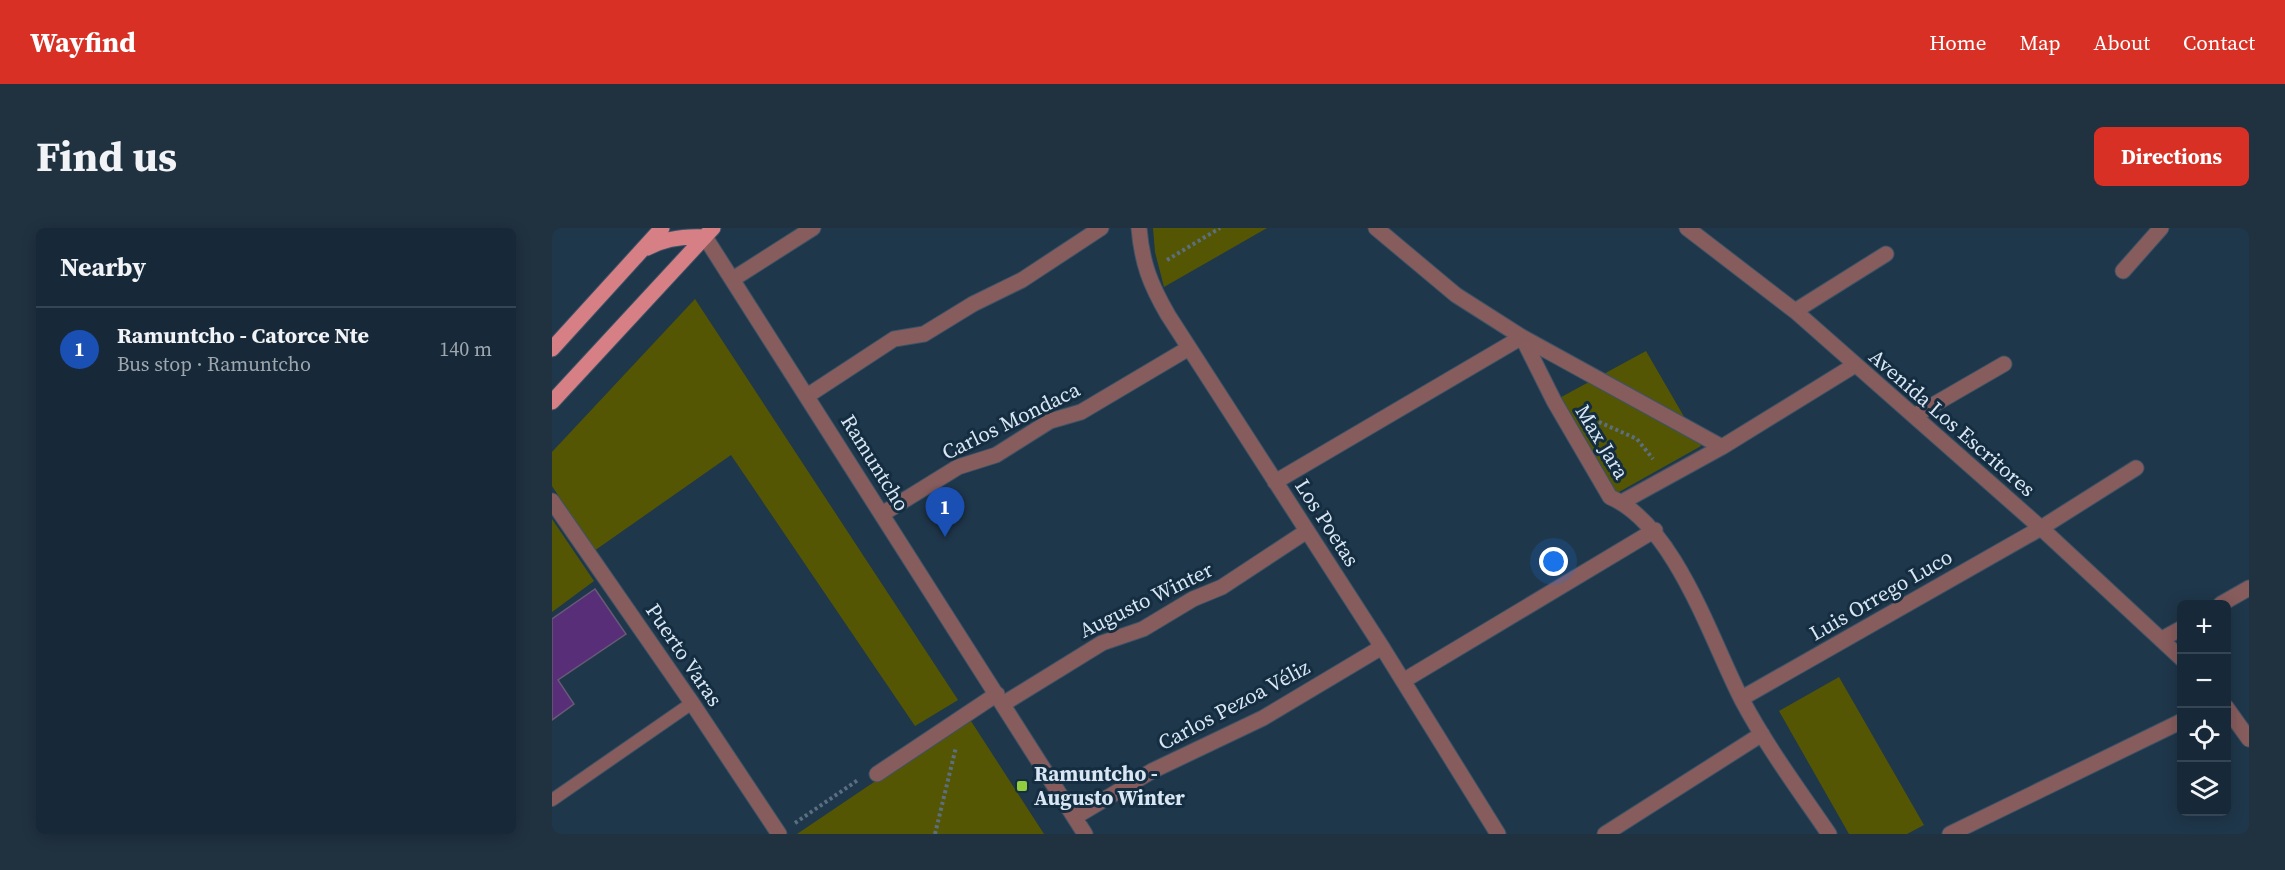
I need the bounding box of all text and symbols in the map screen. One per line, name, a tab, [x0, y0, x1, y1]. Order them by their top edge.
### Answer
text: Wayfind	[30, 23, 136, 61]
text: Home	[1929, 28, 1987, 57]
text: Map	[2020, 28, 2061, 57]
text: About	[2094, 28, 2150, 57]
text: Contact	[2183, 28, 2255, 57]
text: Find us	[36, 127, 177, 185]
button: Directions	[2094, 127, 2249, 186]
text: Nearby	[60, 249, 146, 285]
text: Ramuntcho - Catorce Nte	[117, 320, 369, 350]
text: 1	[74, 335, 85, 363]
text: 140 m	[439, 335, 492, 363]
street label: Avenida Los Escritores	[1863, 342, 2042, 503]
text: Bus stop · Ramuntcho	[117, 350, 311, 378]
street label: Carlos Mondaca	[937, 374, 1085, 467]
street label: Max Jara	[1569, 399, 1636, 485]
street label: Ramuntcho	[834, 409, 917, 517]
street label: Los Poetas	[1288, 473, 1367, 572]
pin: 1	[926, 488, 964, 537]
street label: Luis Orrego Luco	[1804, 542, 1958, 647]
your location	[1539, 547, 1568, 576]
street label: Augusto Winter	[1074, 555, 1218, 644]
street label: Puerto Varas	[639, 597, 730, 712]
map controls	[2177, 600, 2231, 816]
button: +	[2177, 600, 2231, 654]
street label: Carlos Pezoa Véliz	[1153, 652, 1315, 757]
button: −	[2177, 654, 2231, 708]
button: locate	[2177, 708, 2231, 762]
place label: Ramuntcho - Augusto Winter	[1034, 759, 1185, 812]
button: layers	[2177, 762, 2231, 816]
marker: Ramuntcho - Augusto Winter	[1015, 779, 1029, 793]

